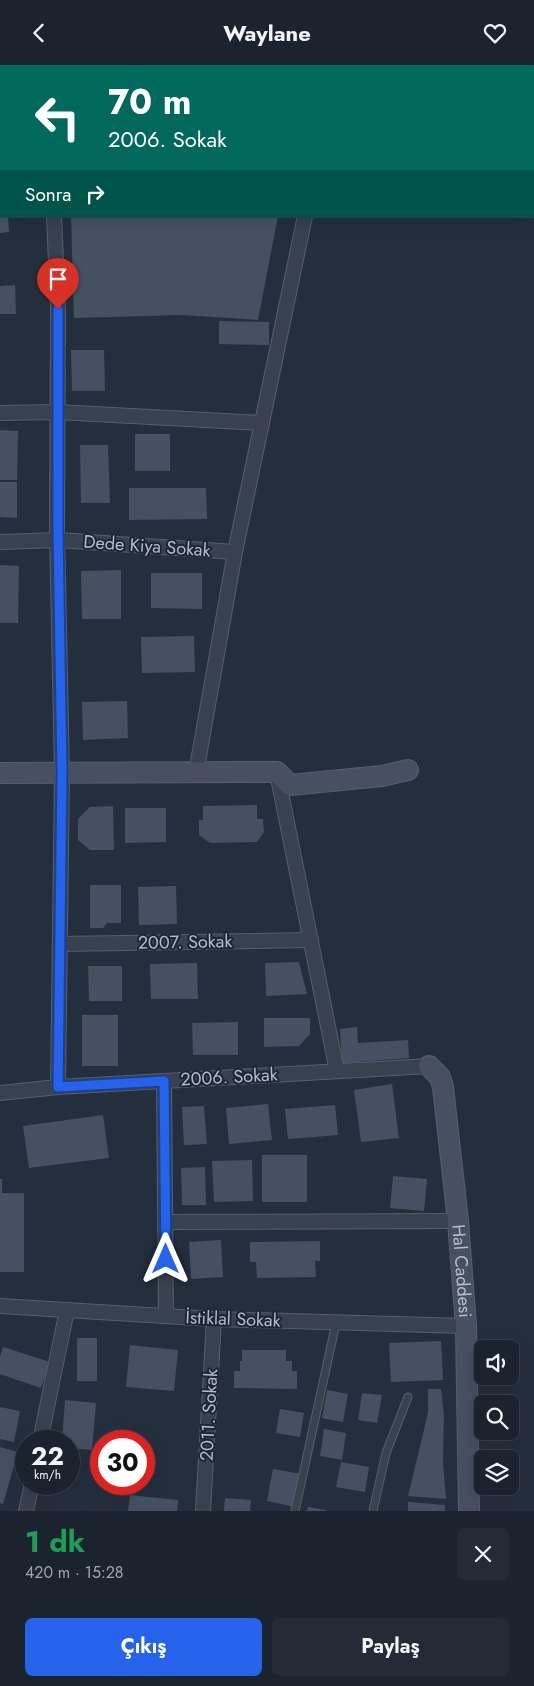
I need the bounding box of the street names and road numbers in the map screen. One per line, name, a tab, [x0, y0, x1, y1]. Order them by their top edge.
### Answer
street label: Dede Kiya Sokak	[83, 529, 212, 563]
street label: 2007. Sokak	[138, 928, 233, 956]
street label: 2006. Sokak	[180, 1061, 278, 1093]
street label: Hal Caddesi	[445, 1223, 478, 1319]
street label: İstiklal Sokak	[185, 1304, 281, 1334]
street label: 2011. Sokak	[194, 1368, 224, 1462]

